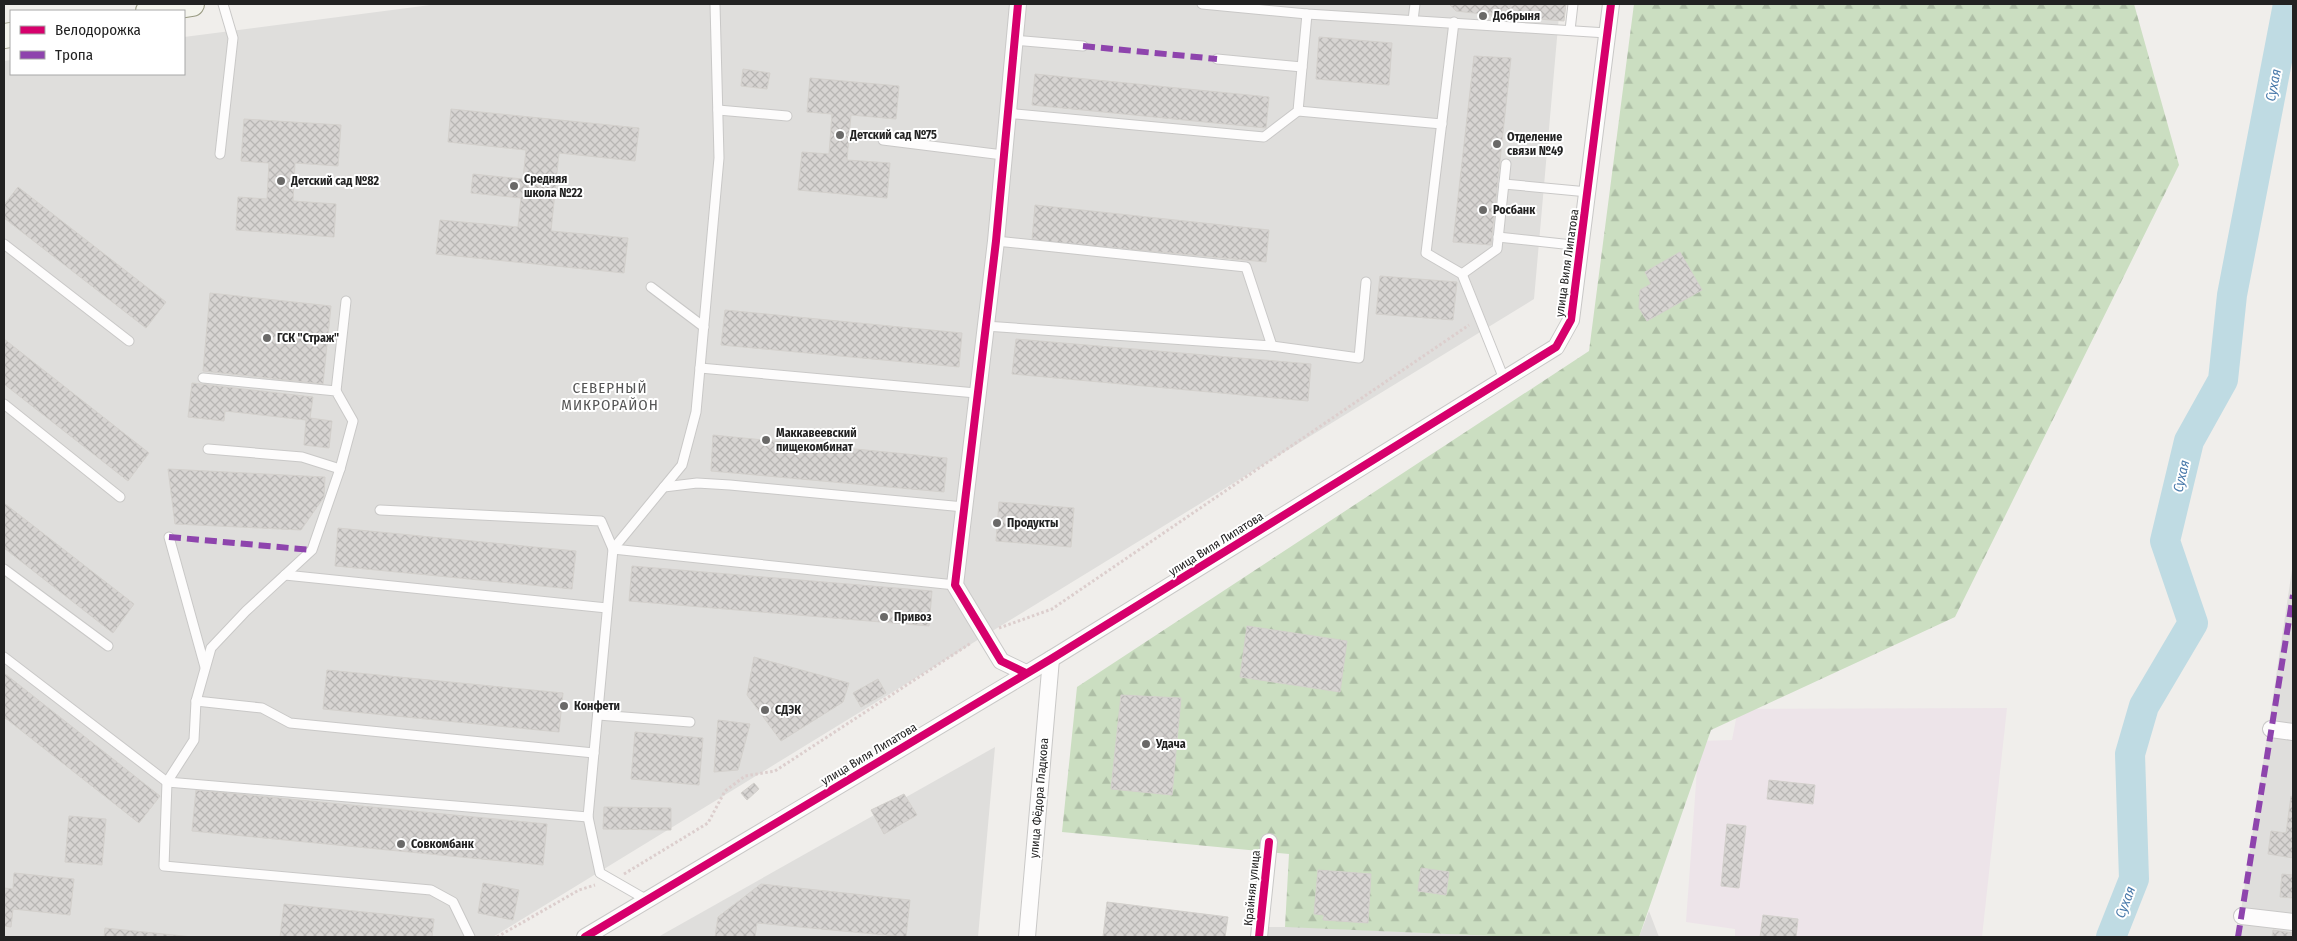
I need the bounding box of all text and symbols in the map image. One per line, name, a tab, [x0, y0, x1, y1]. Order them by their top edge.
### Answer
place label: Добрыня	[1492, 9, 1540, 23]
legend	[10, 10, 185, 75]
marker: Добрыня	[1477, 10, 1489, 22]
text: Велодорожка	[55, 21, 141, 39]
text: Тропа	[55, 46, 93, 64]
water label: Сухая	[2262, 67, 2285, 103]
place label: Детский сад №75	[849, 128, 937, 142]
marker: Детский сад №75	[834, 129, 846, 141]
place label: Отделение связи №49	[1507, 130, 1563, 158]
marker: Отделение связи №49	[1491, 138, 1503, 150]
place label: Средняя школа №22	[524, 172, 583, 200]
place label: Детский сад №82	[290, 174, 379, 188]
marker: Детский сад №82	[275, 175, 287, 187]
marker: Средняя школа №22	[508, 180, 520, 192]
place label: Росбанк	[1493, 203, 1536, 217]
marker: Росбанк	[1477, 204, 1489, 216]
street label: улица Виля Липатова	[1552, 208, 1582, 318]
place label: ГСК "Страж"	[277, 331, 339, 345]
marker: ГСК "Страж"	[261, 332, 273, 344]
district label: СЕВЕРНЫЙ МИКРОРАЙОН	[561, 379, 659, 414]
place label: Маккавеевский пищекомбинат	[776, 426, 857, 454]
marker: Маккавеевский пищекомбинат	[760, 434, 772, 446]
water label: Сухая	[2170, 458, 2193, 494]
street label: улица Виля Липатова	[1166, 509, 1266, 579]
place label: Продукты	[1007, 516, 1058, 530]
marker: Продукты	[991, 517, 1003, 529]
place label: Привоз	[894, 610, 932, 624]
marker: Привоз	[878, 611, 890, 623]
place label: Конфети	[574, 699, 620, 713]
marker: Конфети	[558, 700, 570, 712]
place label: СДЭК	[775, 703, 801, 717]
marker: СДЭК	[759, 704, 771, 716]
street label: улица Виля Липатова	[819, 720, 919, 788]
street label: улица Фёдора Гладкова	[1027, 737, 1051, 859]
place label: Удача	[1155, 737, 1186, 751]
marker: Удача	[1140, 738, 1152, 750]
place label: Совкомбанк	[411, 837, 475, 851]
marker: Совкомбанк	[395, 838, 407, 850]
street label: Крайняя улица	[1241, 849, 1263, 927]
water label: Сухая	[2112, 884, 2139, 920]

